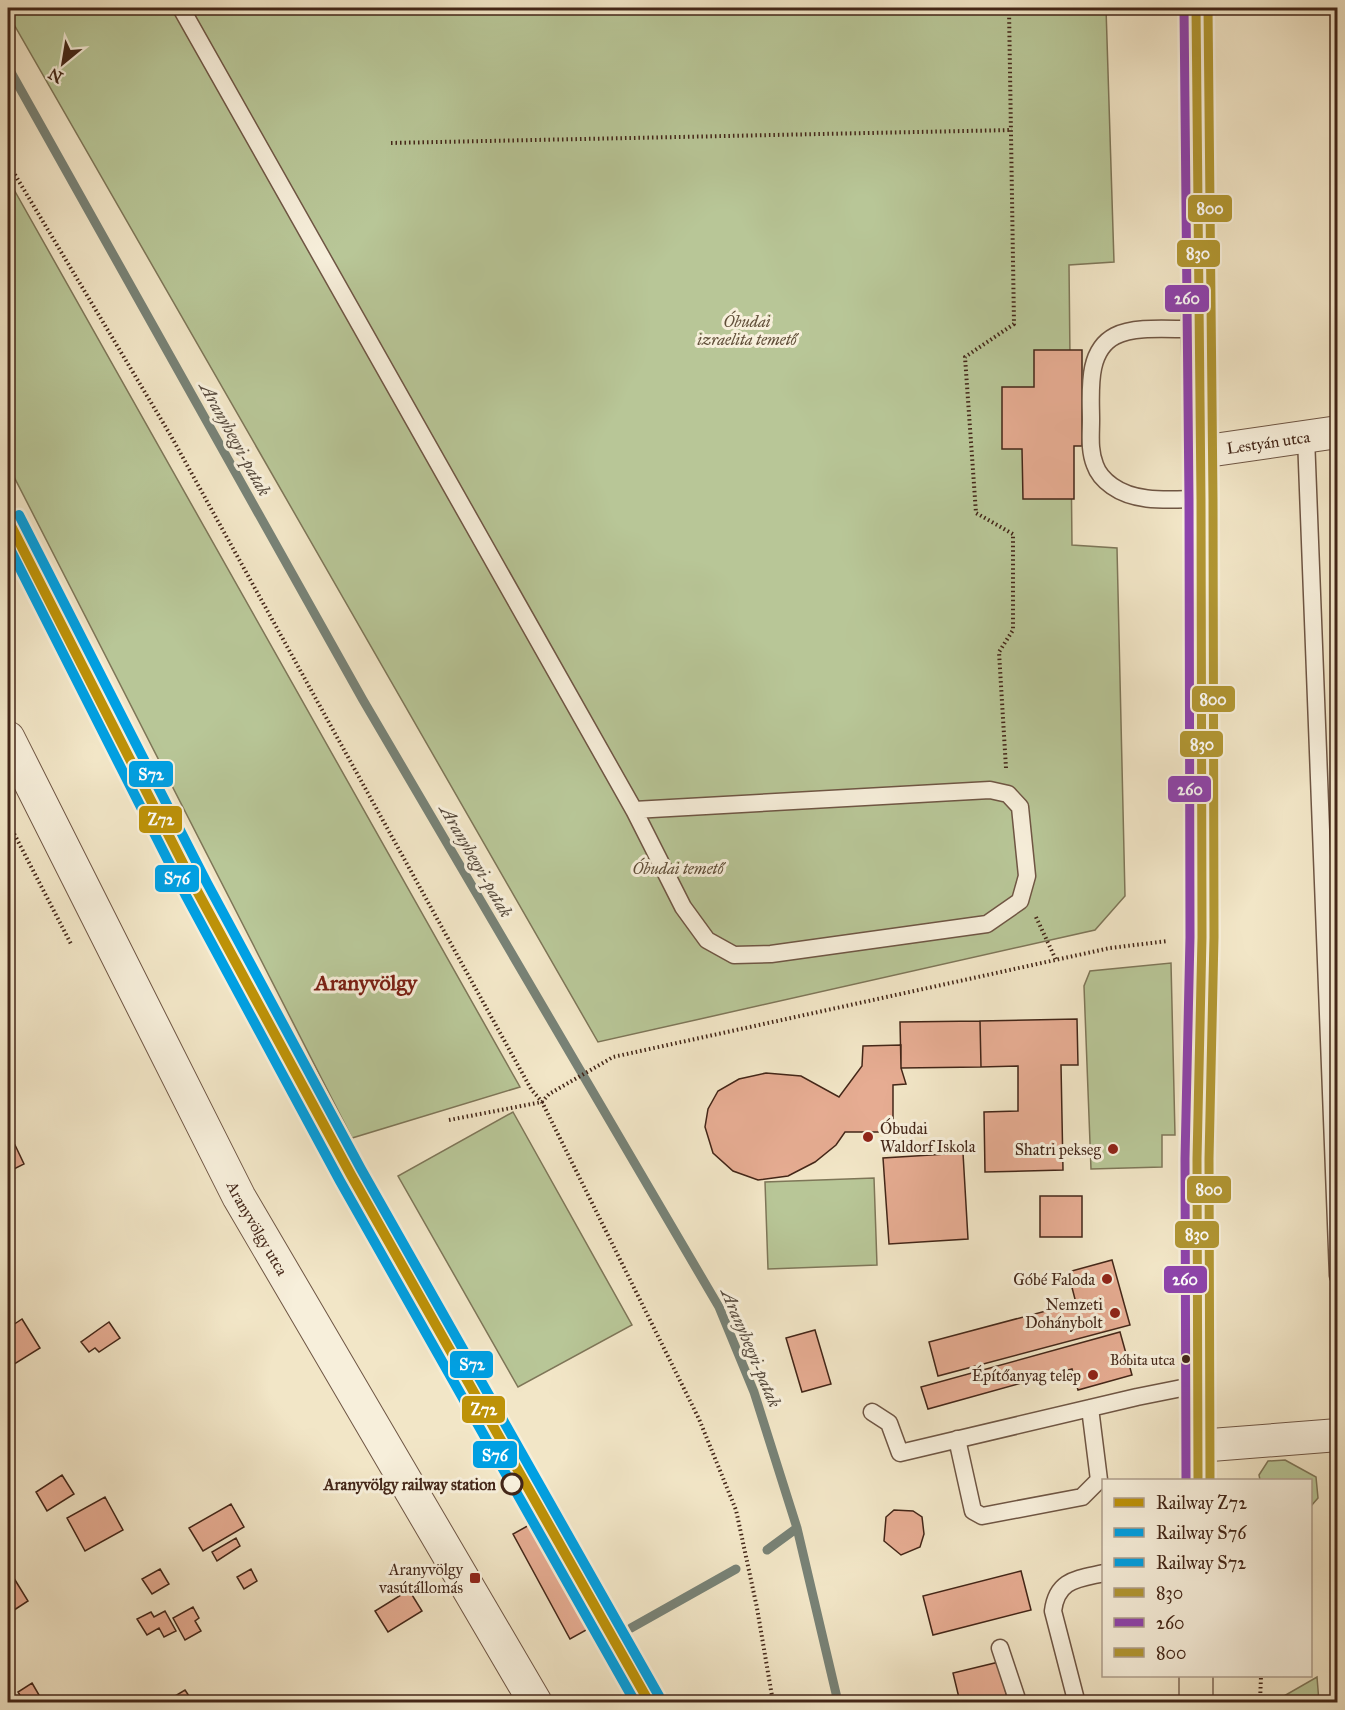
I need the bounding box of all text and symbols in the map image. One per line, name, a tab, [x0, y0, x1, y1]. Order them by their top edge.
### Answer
north arrow	[33, 33, 93, 93]
text: N	[45, 64, 66, 87]
line badge: 800	[1187, 194, 1233, 223]
text: 800	[1196, 199, 1224, 218]
line badge: 830	[1176, 239, 1221, 268]
text: 830	[1186, 244, 1210, 264]
line badge: 260	[1164, 284, 1210, 313]
text: 260	[1174, 289, 1200, 308]
park label: Óbudai izraelita temető	[697, 310, 800, 349]
water label: Aranyhegyi-patak	[193, 376, 275, 500]
street label: Lestyán utca	[1225, 427, 1312, 458]
line badge: 800	[1191, 685, 1236, 713]
text: 800	[1199, 690, 1227, 709]
line badge: 830	[1179, 730, 1224, 758]
text: 830	[1190, 735, 1214, 755]
line badge: S72	[128, 760, 174, 788]
text: S72	[138, 765, 165, 784]
line badge: 260	[1167, 775, 1212, 803]
text: 260	[1177, 780, 1203, 799]
water label: Aranyhegyi-patak	[433, 799, 517, 922]
line badge: Z72	[138, 805, 183, 834]
text: Z72	[148, 810, 175, 829]
park label: Óbudai temető	[632, 857, 727, 878]
line badge: S76	[154, 864, 200, 893]
text: S76	[164, 869, 191, 888]
district label: Aranyvölgy	[313, 969, 419, 996]
place label: Óbudai Waldorf Iskola	[880, 1117, 976, 1156]
marker: Óbudai Waldorf Iskola	[861, 1130, 875, 1144]
place label: Shatri pekseg	[1015, 1140, 1102, 1160]
marker: Shatri pekseg	[1106, 1142, 1120, 1156]
line badge: 800	[1186, 1175, 1232, 1204]
street label: Aranyvölgy utca	[222, 1177, 292, 1279]
text: 800	[1195, 1180, 1223, 1199]
line badge: 830	[1174, 1220, 1220, 1249]
text: 830	[1185, 1225, 1209, 1245]
line badge: 260	[1163, 1265, 1208, 1294]
place label: Góbé Faloda	[1013, 1270, 1095, 1289]
text: 260	[1172, 1270, 1198, 1289]
marker: Góbé Faloda	[1100, 1272, 1114, 1286]
water label: Aranyhegyi-patak	[714, 1283, 786, 1411]
place label: Nemzeti Dohánybolt	[1025, 1295, 1104, 1332]
marker: Nemzeti Dohánybolt	[1108, 1306, 1122, 1320]
line badge: S72	[449, 1350, 494, 1379]
place label: Bóbita utca	[1110, 1352, 1175, 1369]
marker: Bóbita utca	[1180, 1353, 1192, 1365]
text: S72	[459, 1355, 486, 1374]
place label: Építőanyag telep	[972, 1364, 1081, 1386]
marker: Építőanyag telep	[1086, 1368, 1100, 1382]
line badge: Z72	[461, 1395, 506, 1424]
text: Z72	[471, 1400, 498, 1419]
line badge: S76	[472, 1440, 518, 1469]
text: S76	[482, 1446, 509, 1465]
marker: Aranyvölgy railway station	[501, 1473, 523, 1495]
place label: Aranyvölgy railway station	[323, 1475, 496, 1495]
legend	[1102, 1479, 1312, 1677]
text: Railway Z72	[1156, 1492, 1247, 1514]
text: Railway S76	[1156, 1522, 1247, 1544]
text: Railway S72	[1156, 1552, 1246, 1574]
place label: Aranyvölgy vasútállomás	[378, 1560, 463, 1597]
marker: Aranyvölgy vasútállomás	[468, 1571, 482, 1585]
text: 830	[1156, 1582, 1183, 1604]
text: 260	[1156, 1612, 1185, 1634]
text: 800	[1156, 1642, 1187, 1664]

